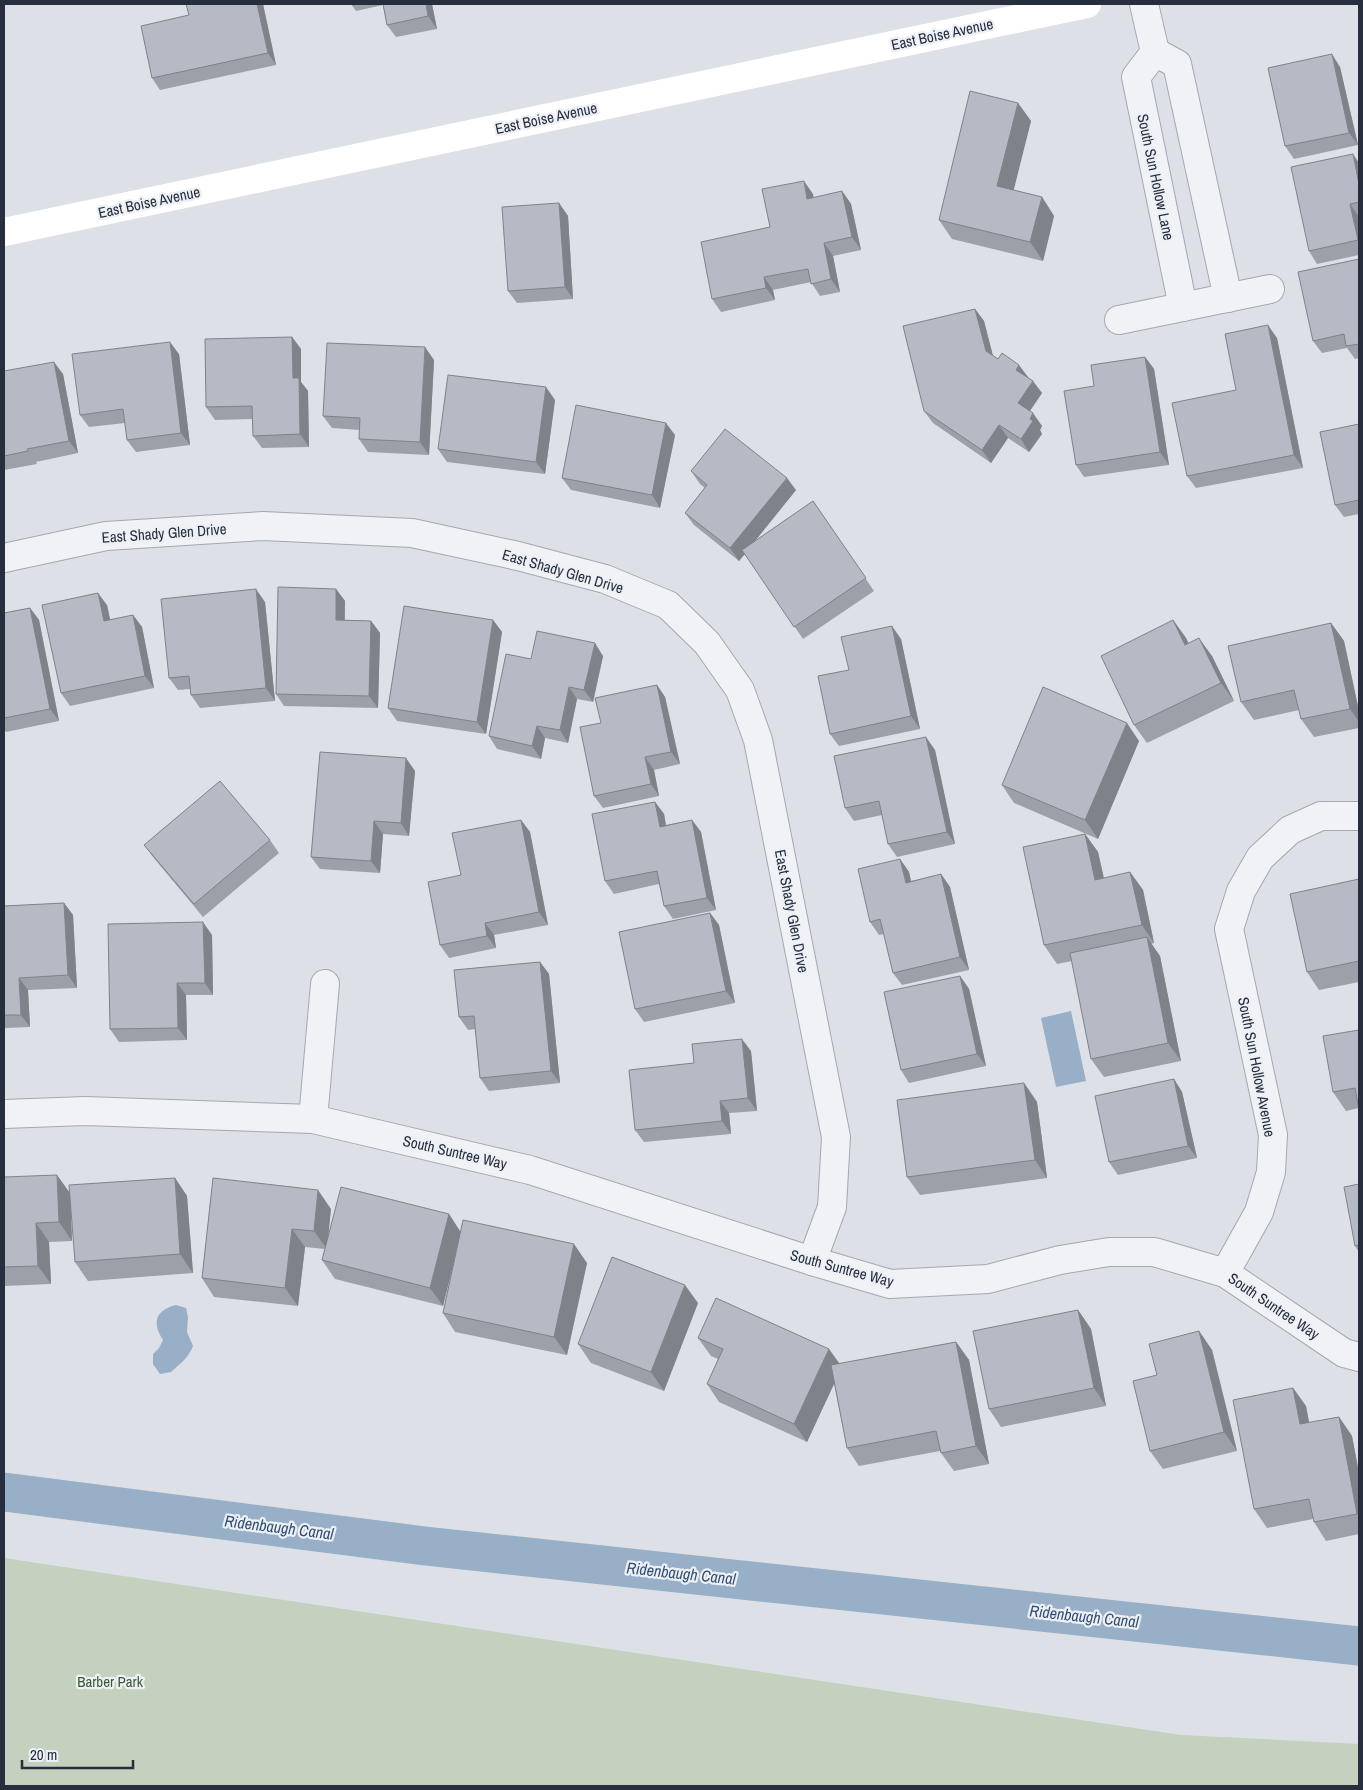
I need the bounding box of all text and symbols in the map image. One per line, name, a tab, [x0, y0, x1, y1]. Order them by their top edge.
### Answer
street label: East Boise Avenue	[889, 13, 995, 55]
street label: East Boise Avenue	[493, 97, 599, 139]
street label: South Sun Hollow Lane	[1132, 112, 1180, 242]
street label: East Boise Avenue	[96, 181, 202, 223]
street label: East Shady Glen Drive	[101, 518, 227, 548]
street label: East Shady Glen Drive	[500, 544, 626, 598]
street label: East Shady Glen Drive	[770, 848, 814, 975]
street label: South Sun Hollow Avenue	[1233, 995, 1281, 1139]
street label: South Suntree Way	[401, 1130, 510, 1174]
street label: South Suntree Way	[788, 1244, 897, 1292]
street label: South Suntree Way	[1224, 1268, 1325, 1345]
water label: Ridenbaugh Canal	[223, 1509, 336, 1545]
water label: Ridenbaugh Canal	[625, 1556, 738, 1590]
water label: Ridenbaugh Canal	[1028, 1599, 1141, 1633]
park label: Barber Park	[77, 1671, 144, 1692]
scale bar	[22, 1738, 134, 1770]
text: 20 m	[30, 1744, 57, 1765]

